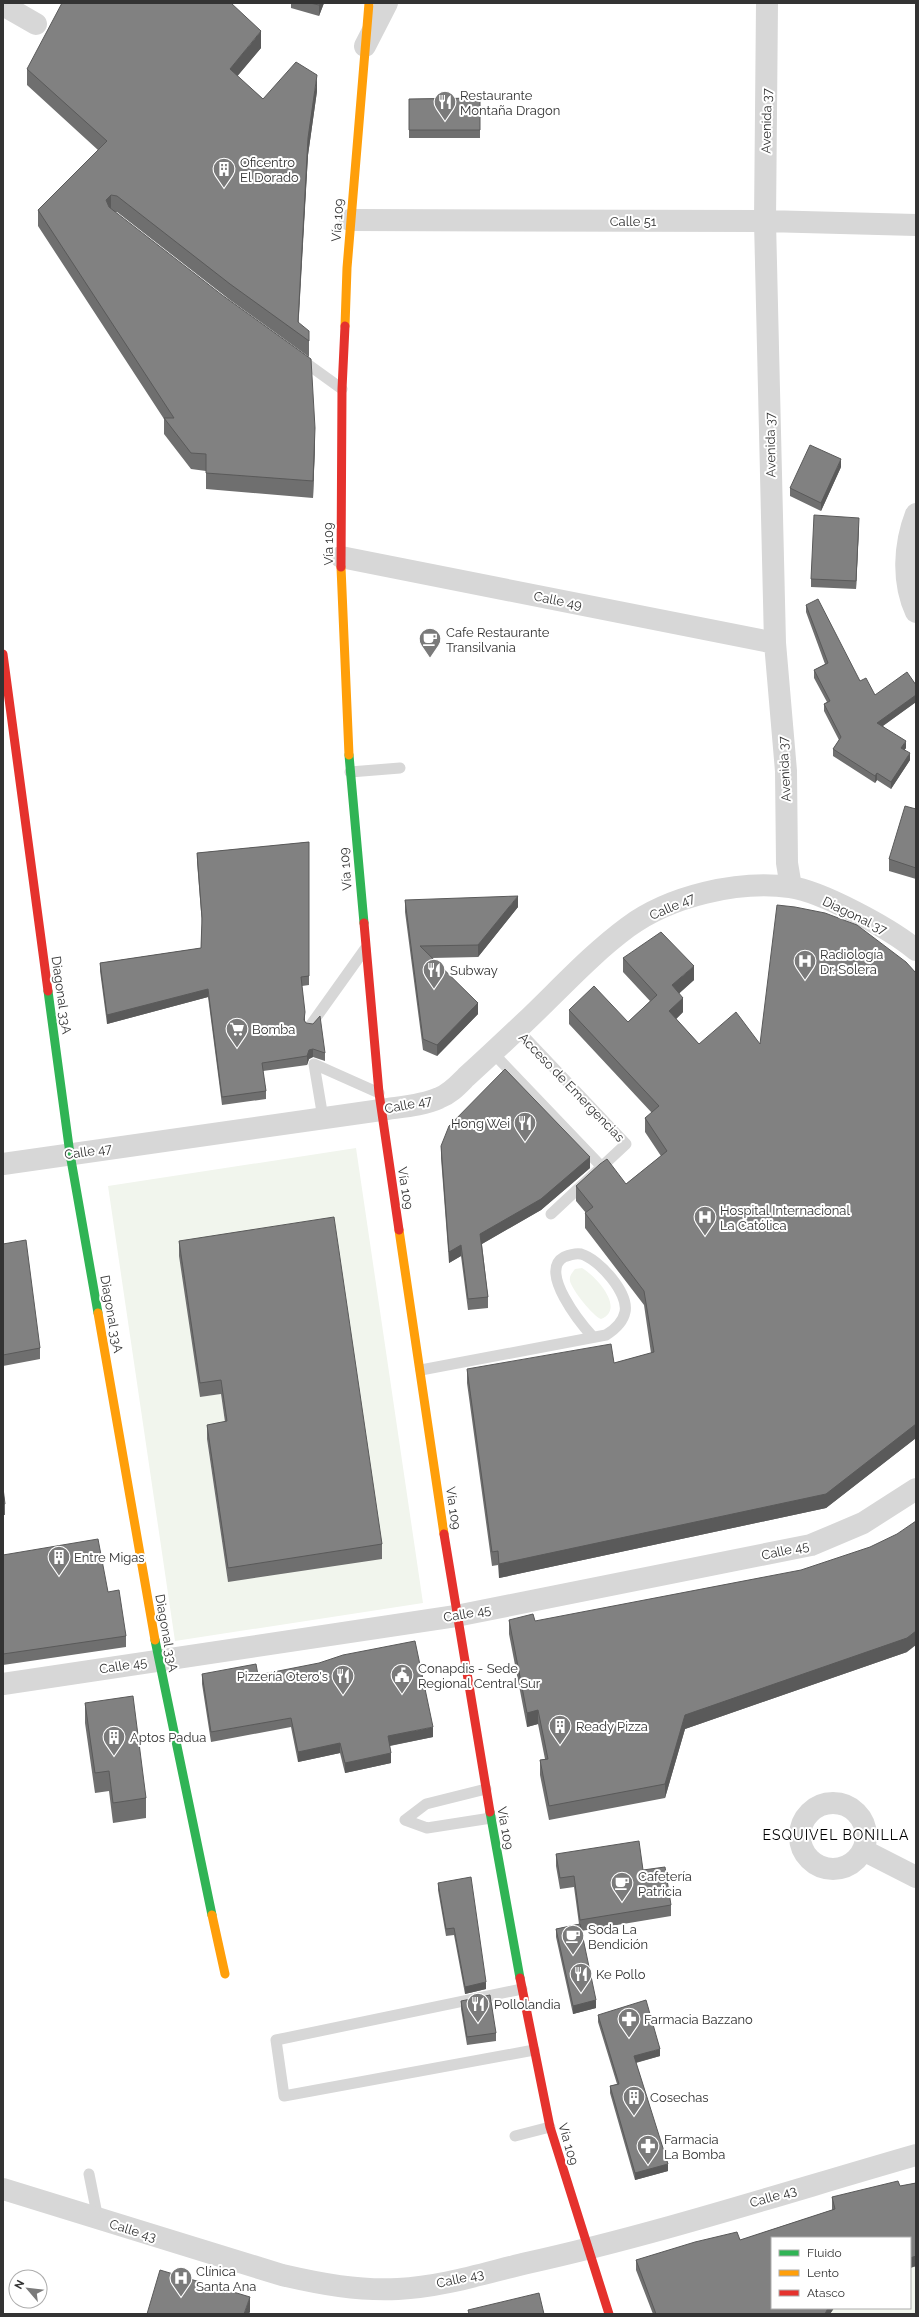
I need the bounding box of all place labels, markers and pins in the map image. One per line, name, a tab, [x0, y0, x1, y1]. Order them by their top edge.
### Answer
place label: Restaurante Montaña Dragon	[460, 88, 560, 118]
restaurant icon: Restaurante Montaña Dragon	[432, 89, 458, 122]
place label: Oficentro El Dorado	[240, 155, 299, 185]
building icon: Oficentro El Dorado	[211, 156, 237, 189]
place label: Cafe Restaurante Transilvania	[446, 625, 550, 655]
cafe icon: Cafe Restaurante Transilvania	[417, 626, 443, 659]
place label: Radiología Dr. Solera	[820, 947, 883, 977]
hospital icon: Radiología Dr. Solera	[792, 948, 818, 981]
restaurant icon: Subway	[421, 957, 447, 990]
place label: Subway	[450, 963, 498, 978]
supermarket icon: Bomba	[224, 1016, 250, 1049]
place label: Bomba	[252, 1022, 295, 1037]
restaurant icon: Hong Wei	[512, 1110, 538, 1143]
place label: Hong Wei	[451, 1116, 510, 1131]
place label: Hospital Internacional La Católica	[720, 1203, 850, 1233]
hospital icon: Hospital Internacional La Católica	[692, 1204, 718, 1237]
building icon: Entre Migas	[46, 1544, 72, 1577]
place label: Entre Migas	[74, 1550, 145, 1565]
place label: Conapdis - Sede Regional Central Sur	[418, 1661, 541, 1691]
public building icon: Conapdis - Sede Regional Central Sur	[389, 1662, 415, 1695]
restaurant icon: Pizzería Otero's	[330, 1663, 356, 1696]
place label: Pizzería Otero's	[237, 1669, 328, 1684]
building icon: Ready Pizza	[547, 1713, 573, 1746]
place label: Ready Pizza	[576, 1719, 648, 1734]
building icon: Aptos Padua	[101, 1724, 127, 1757]
place label: Aptos Padua	[130, 1730, 206, 1745]
place label: Cafetería Patricia	[638, 1869, 692, 1899]
cafe icon: Cafetería Patricia	[609, 1870, 635, 1903]
place label: Soda La Bendición	[588, 1922, 648, 1952]
cafe icon: Soda La Bendición	[560, 1923, 586, 1956]
restaurant icon: Ke Pollo	[568, 1961, 594, 1994]
place label: Ke Pollo	[596, 1967, 646, 1982]
restaurant icon: Pollolandia	[465, 1991, 491, 2024]
place label: Pollolandia	[494, 1997, 561, 2012]
pharmacy icon: Farmacia Bazzano	[616, 2006, 642, 2039]
place label: Farmacia Bazzano	[644, 2012, 753, 2027]
building icon: Cosechas	[621, 2084, 647, 2117]
place label: Cosechas	[650, 2090, 709, 2105]
place label: Farmacia La Bomba	[664, 2132, 725, 2162]
pharmacy icon: Farmacia La Bomba	[635, 2133, 661, 2166]
place label: Clínica Santa Ana	[196, 2264, 256, 2294]
hospital icon: Clínica Santa Ana	[168, 2265, 194, 2298]

